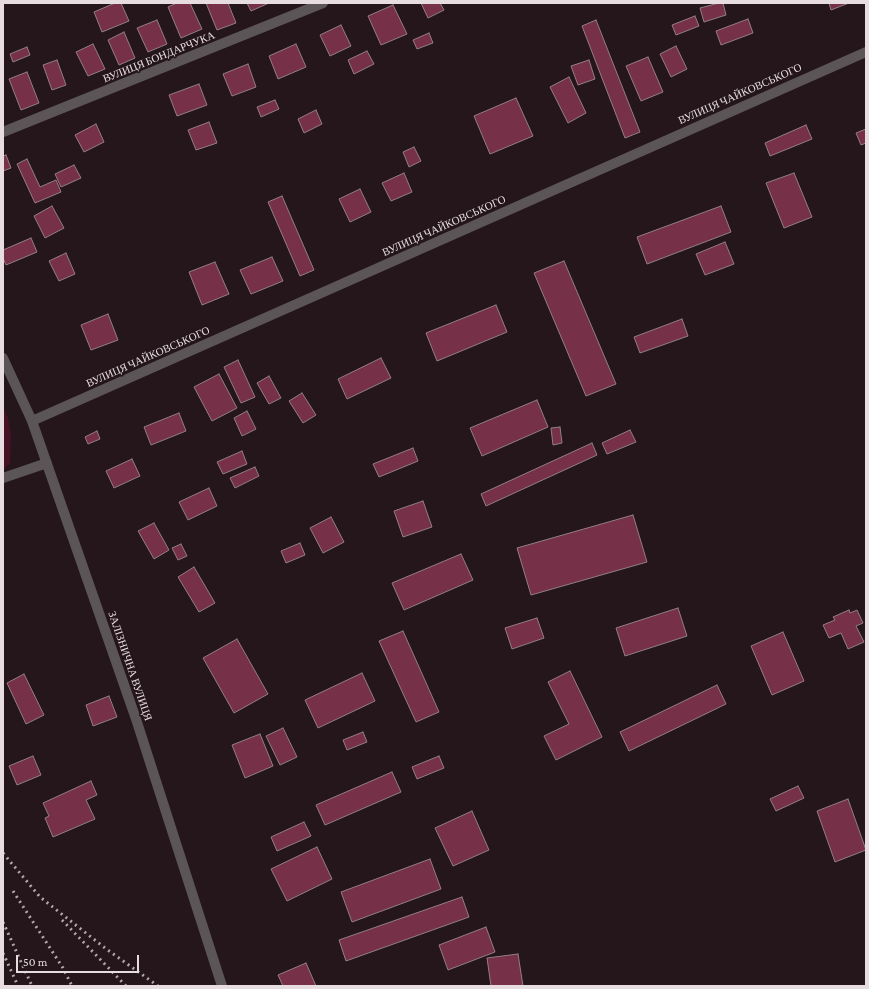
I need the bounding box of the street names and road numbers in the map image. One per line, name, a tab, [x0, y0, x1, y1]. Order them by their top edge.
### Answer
street label: ВУЛИЦЯ БОНДАРЧУКА	[101, 28, 217, 86]
street label: ВУЛИЦЯ ЧАЙКОВСЬКОГО	[676, 61, 804, 127]
street label: ВУЛИЦЯ ЧАЙКОВСЬКОГО	[380, 193, 508, 259]
street label: ВУЛИЦЯ ЧАЙКОВСЬКОГО	[84, 324, 212, 390]
street label: ЗАЛІЗНИЧНА ВУЛИЦЯ	[105, 610, 155, 722]

